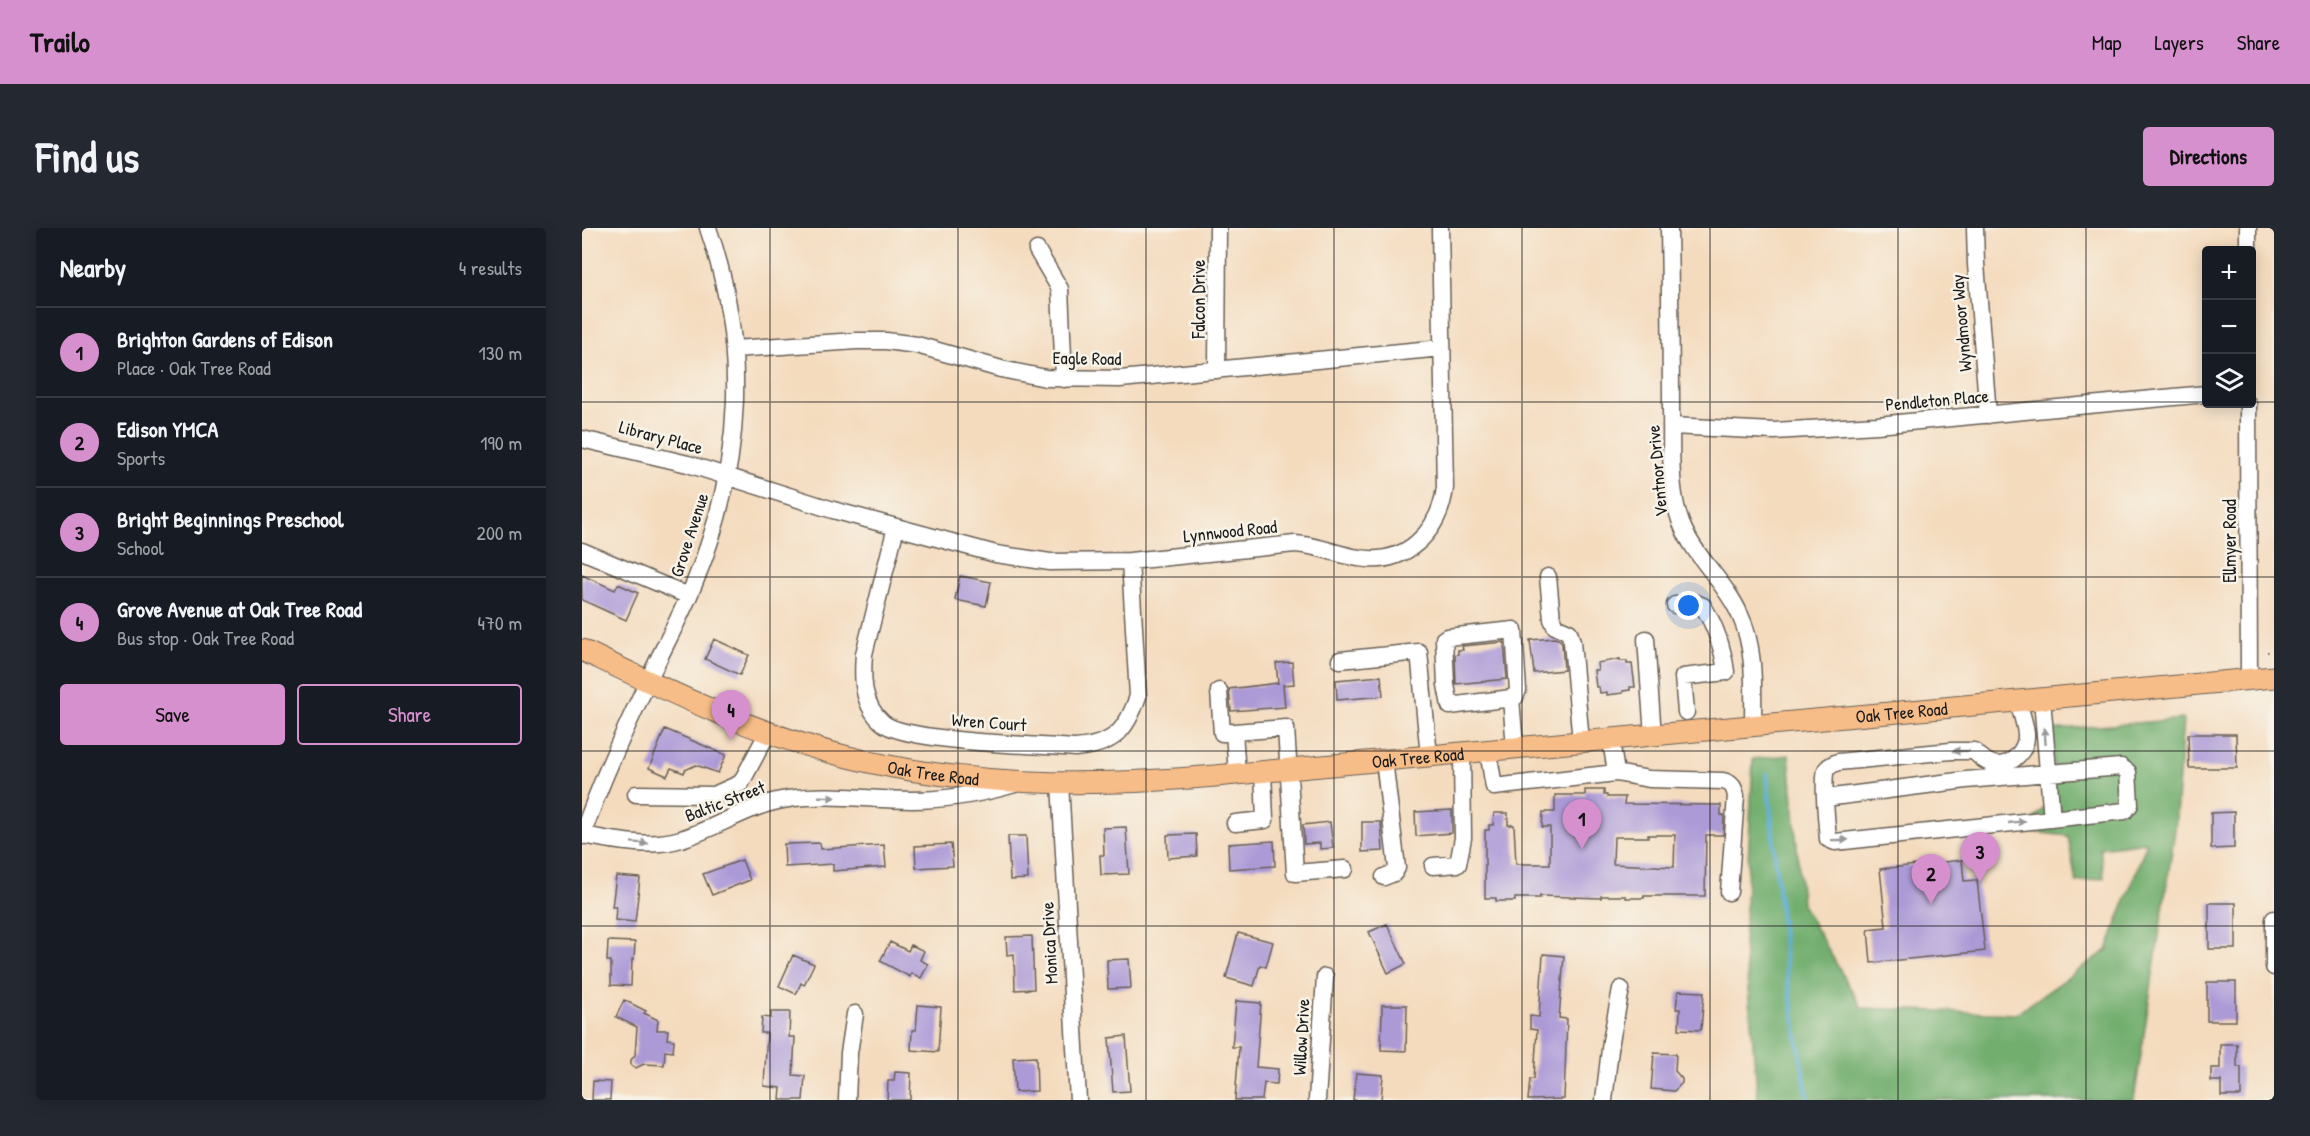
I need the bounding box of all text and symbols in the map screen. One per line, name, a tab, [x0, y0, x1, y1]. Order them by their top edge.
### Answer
text: Trailo	[30, 23, 90, 61]
text: Map	[2092, 28, 2121, 57]
text: Layers	[2154, 28, 2204, 57]
text: Share	[2237, 28, 2280, 57]
button: Directions	[2143, 127, 2274, 186]
text: Find us	[36, 128, 139, 185]
map controls	[2202, 246, 2256, 408]
button: +	[2202, 246, 2256, 300]
text: Nearby	[60, 250, 126, 285]
text: 4 results	[459, 254, 522, 281]
street label: Falcon Drive	[1186, 260, 1211, 339]
street label: Wyndmoor Way	[1944, 273, 1978, 373]
button: −	[2202, 300, 2256, 354]
text: Brighton Gardens of Edison	[117, 324, 333, 354]
text: 1	[76, 339, 83, 366]
text: 130 m	[479, 339, 522, 366]
street label: Eagle Road	[1052, 345, 1122, 371]
text: Place · Oak Tree Road	[117, 354, 271, 381]
button: layers	[2202, 354, 2256, 408]
street label: Pendleton Place	[1884, 383, 1990, 417]
text: Edison YMCA	[117, 414, 218, 444]
street label: Library Place	[616, 414, 706, 460]
street label: Ventnor Drive	[1641, 424, 1673, 518]
text: 2	[75, 429, 84, 456]
text: 190 m	[480, 429, 522, 456]
text: Sports	[117, 444, 165, 471]
street label: Grove Avenue	[664, 490, 714, 580]
street label: Ellmyer Road	[2217, 499, 2242, 583]
text: Bright Beginnings Preschool	[117, 504, 344, 534]
street label: Lynnwood Road	[1182, 514, 1278, 548]
text: 3	[75, 519, 84, 546]
text: 200 m	[477, 519, 522, 546]
text: School	[117, 534, 164, 561]
your location	[1674, 591, 1703, 620]
text: Grove Avenue at Oak Tree Road	[117, 594, 362, 624]
text: 4	[76, 609, 83, 636]
text: 470 m	[477, 609, 522, 636]
text: Bus stop · Oak Tree Road	[117, 624, 294, 651]
button: Save	[60, 684, 285, 745]
button: Share	[297, 684, 522, 745]
pin: 4	[712, 690, 750, 740]
street label: Oak Tree Road	[1855, 695, 1949, 729]
street label: Wren Court	[951, 707, 1028, 737]
one-way arrow	[2040, 727, 2049, 746]
street label: Oak Tree Road	[1371, 740, 1465, 774]
one-way arrow	[1951, 746, 1970, 756]
street label: Oak Tree Road	[885, 754, 980, 791]
street label: Baltic Street	[681, 774, 770, 828]
one-way arrow	[818, 793, 837, 802]
pin: 1	[1562, 800, 1602, 849]
one-way arrow	[2007, 817, 2026, 827]
pin: 3	[1960, 832, 2000, 882]
one-way arrow	[1831, 836, 1850, 845]
one-way arrow	[631, 838, 650, 847]
pin: 2	[1912, 854, 1950, 904]
street label: Monica Drive	[1034, 901, 1064, 985]
street label: Willow Drive	[1287, 998, 1315, 1076]

